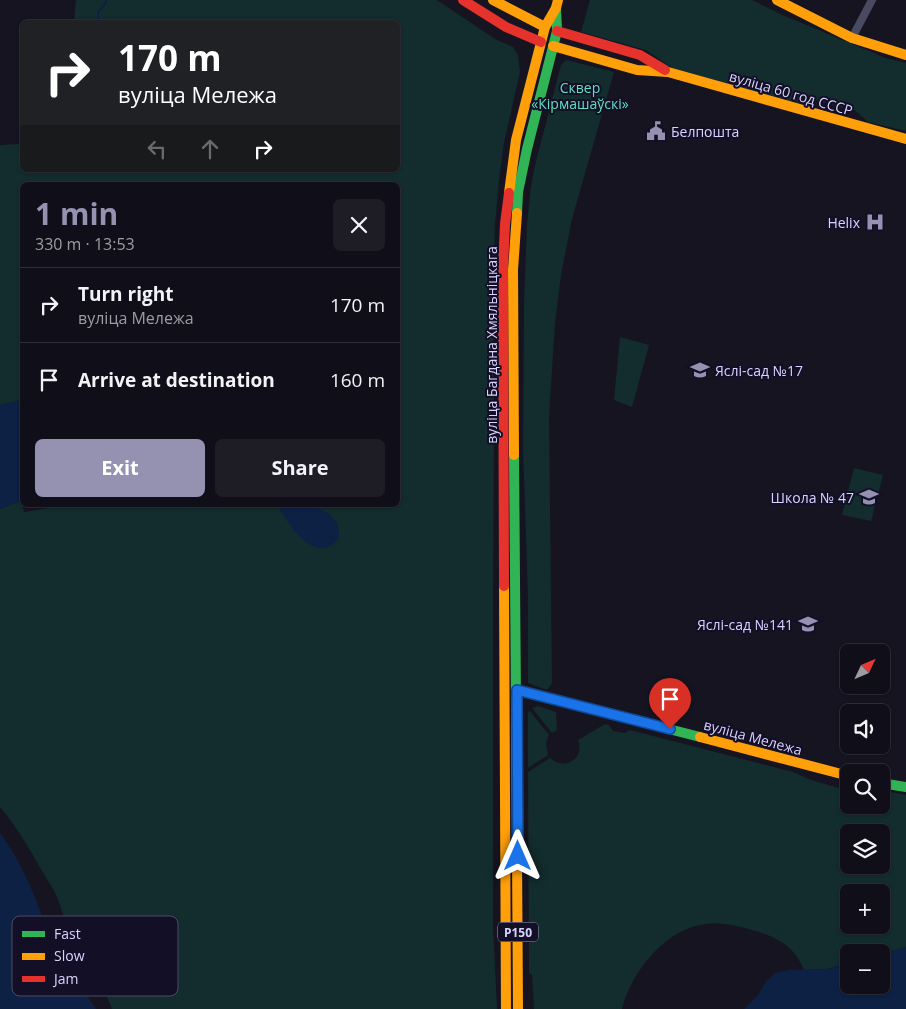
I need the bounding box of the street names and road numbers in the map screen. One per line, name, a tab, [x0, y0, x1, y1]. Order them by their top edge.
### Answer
street label: вуліца 60 год СССР	[727, 66, 855, 120]
street label: вуліца Багдана Хмяльніцкага	[482, 246, 501, 444]
street label: вуліца Мележа	[702, 715, 804, 759]
road number: Р150	[498, 922, 538, 942]

